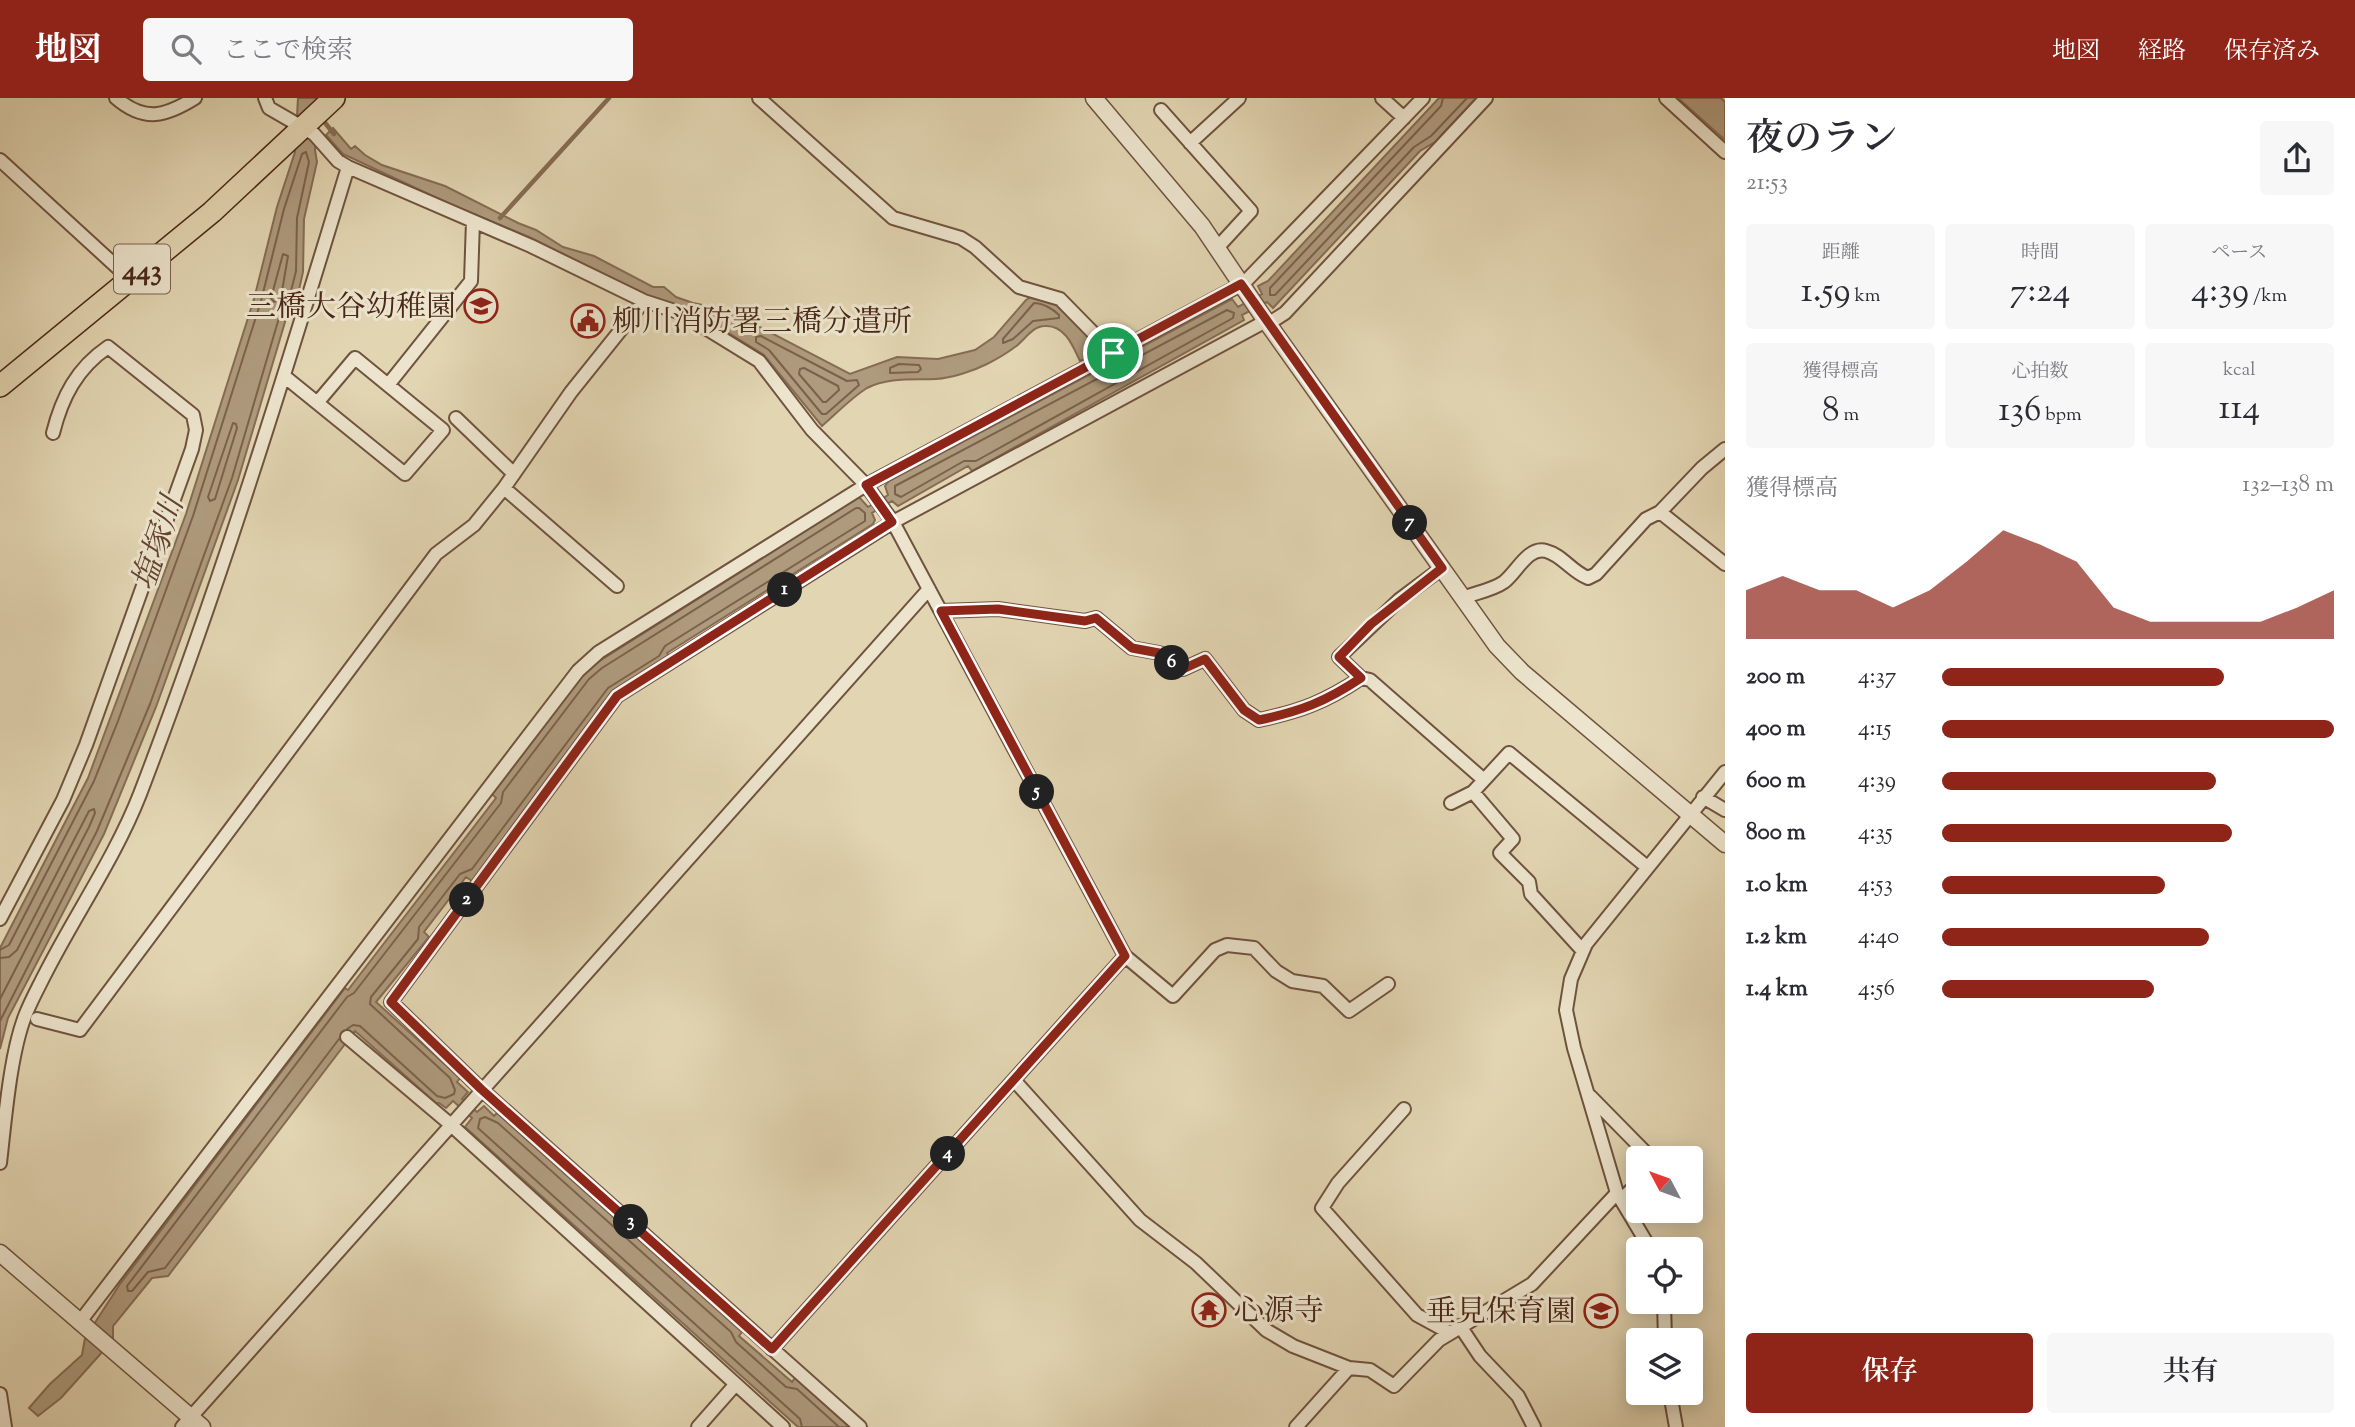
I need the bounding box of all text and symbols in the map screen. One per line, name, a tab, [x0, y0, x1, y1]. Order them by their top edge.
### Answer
search box	[143, 18, 633, 81]
text: 地図	[35, 28, 101, 76]
icon: search	[167, 30, 205, 68]
text: ここで検索	[223, 33, 353, 70]
text: 地図	[2052, 35, 2100, 69]
text: 経路	[2138, 35, 2186, 69]
text: 保存済み	[2224, 35, 2320, 69]
text: 夜のラン	[1746, 114, 1898, 168]
button: share	[2260, 121, 2334, 195]
text: 21:53	[1746, 167, 1788, 200]
text: 距離	[1822, 240, 1860, 267]
text: 時間	[2021, 240, 2059, 267]
text: ペース	[2211, 240, 2267, 267]
road number: 443	[114, 244, 170, 294]
text: 1.59	[1801, 267, 1850, 318]
text: 7:24	[2010, 267, 2070, 318]
text: 4:39	[2191, 267, 2249, 318]
text: km	[1850, 283, 1881, 310]
text: /km	[2249, 283, 2287, 310]
place label: 三橋大谷幼稚園	[246, 287, 456, 330]
school or university icon: 三橋大谷幼稚園	[462, 287, 500, 325]
public building icon: 柳川消防署三橋分遣所	[569, 302, 607, 340]
place label: 柳川消防署三橋分遣所	[612, 302, 912, 345]
pin	[1083, 323, 1143, 383]
icon: arrive	[1094, 334, 1132, 372]
text: kcal	[2223, 357, 2256, 384]
text: 獲得標高	[1803, 359, 1879, 386]
text: 心拍数	[2011, 359, 2069, 386]
text: 114	[2219, 384, 2260, 435]
text: 8	[1822, 386, 1840, 437]
text: 136	[1998, 386, 2041, 437]
text: m	[1840, 402, 1859, 429]
text: bpm	[2041, 402, 2082, 429]
text: 132–138 m	[2242, 469, 2334, 502]
text: 獲得標高	[1746, 473, 1838, 506]
water label: 塩塚川	[122, 488, 198, 597]
pin: 7	[1392, 506, 1428, 540]
text: 7	[1405, 509, 1414, 536]
pin: 1	[768, 573, 802, 608]
text: 1	[781, 576, 788, 603]
pin: 6	[1154, 646, 1190, 680]
text: 6	[1167, 649, 1176, 676]
text: 200 m	[1746, 661, 1805, 694]
text: 4:37	[1858, 661, 1896, 694]
text: 400 m	[1746, 713, 1806, 746]
text: 4:15	[1858, 713, 1891, 746]
text: 600 m	[1746, 765, 1806, 798]
text: 4:39	[1858, 765, 1896, 798]
pin: 5	[1020, 774, 1054, 810]
text: 5	[1033, 778, 1040, 805]
text: 800 m	[1746, 817, 1806, 850]
text: 4:35	[1858, 817, 1893, 850]
text: 1.0 km	[1746, 869, 1808, 902]
text: 4:53	[1858, 869, 1893, 902]
pin: 2	[449, 882, 484, 918]
text: 2	[462, 886, 471, 913]
text: 1.2 km	[1746, 921, 1807, 954]
text: 4:40	[1858, 921, 1899, 954]
text: 1.4 km	[1746, 973, 1808, 1006]
text: 4:56	[1858, 973, 1895, 1006]
pin: 4	[930, 1136, 965, 1172]
text: 4	[943, 1140, 952, 1167]
north arrow	[1626, 1146, 1703, 1223]
map controls	[1626, 1146, 1703, 1405]
pin: 3	[614, 1204, 648, 1240]
text: 3	[627, 1208, 634, 1235]
button: locate	[1626, 1237, 1703, 1314]
temple icon: 心源寺	[1190, 1291, 1228, 1329]
place label: 心源寺	[1234, 1291, 1324, 1334]
place label: 垂見保育園	[1426, 1292, 1576, 1335]
school or university icon: 垂見保育園	[1582, 1292, 1620, 1330]
button: layers	[1626, 1328, 1703, 1405]
button: 保存	[1746, 1333, 2033, 1413]
button: 共有	[2047, 1333, 2334, 1413]

